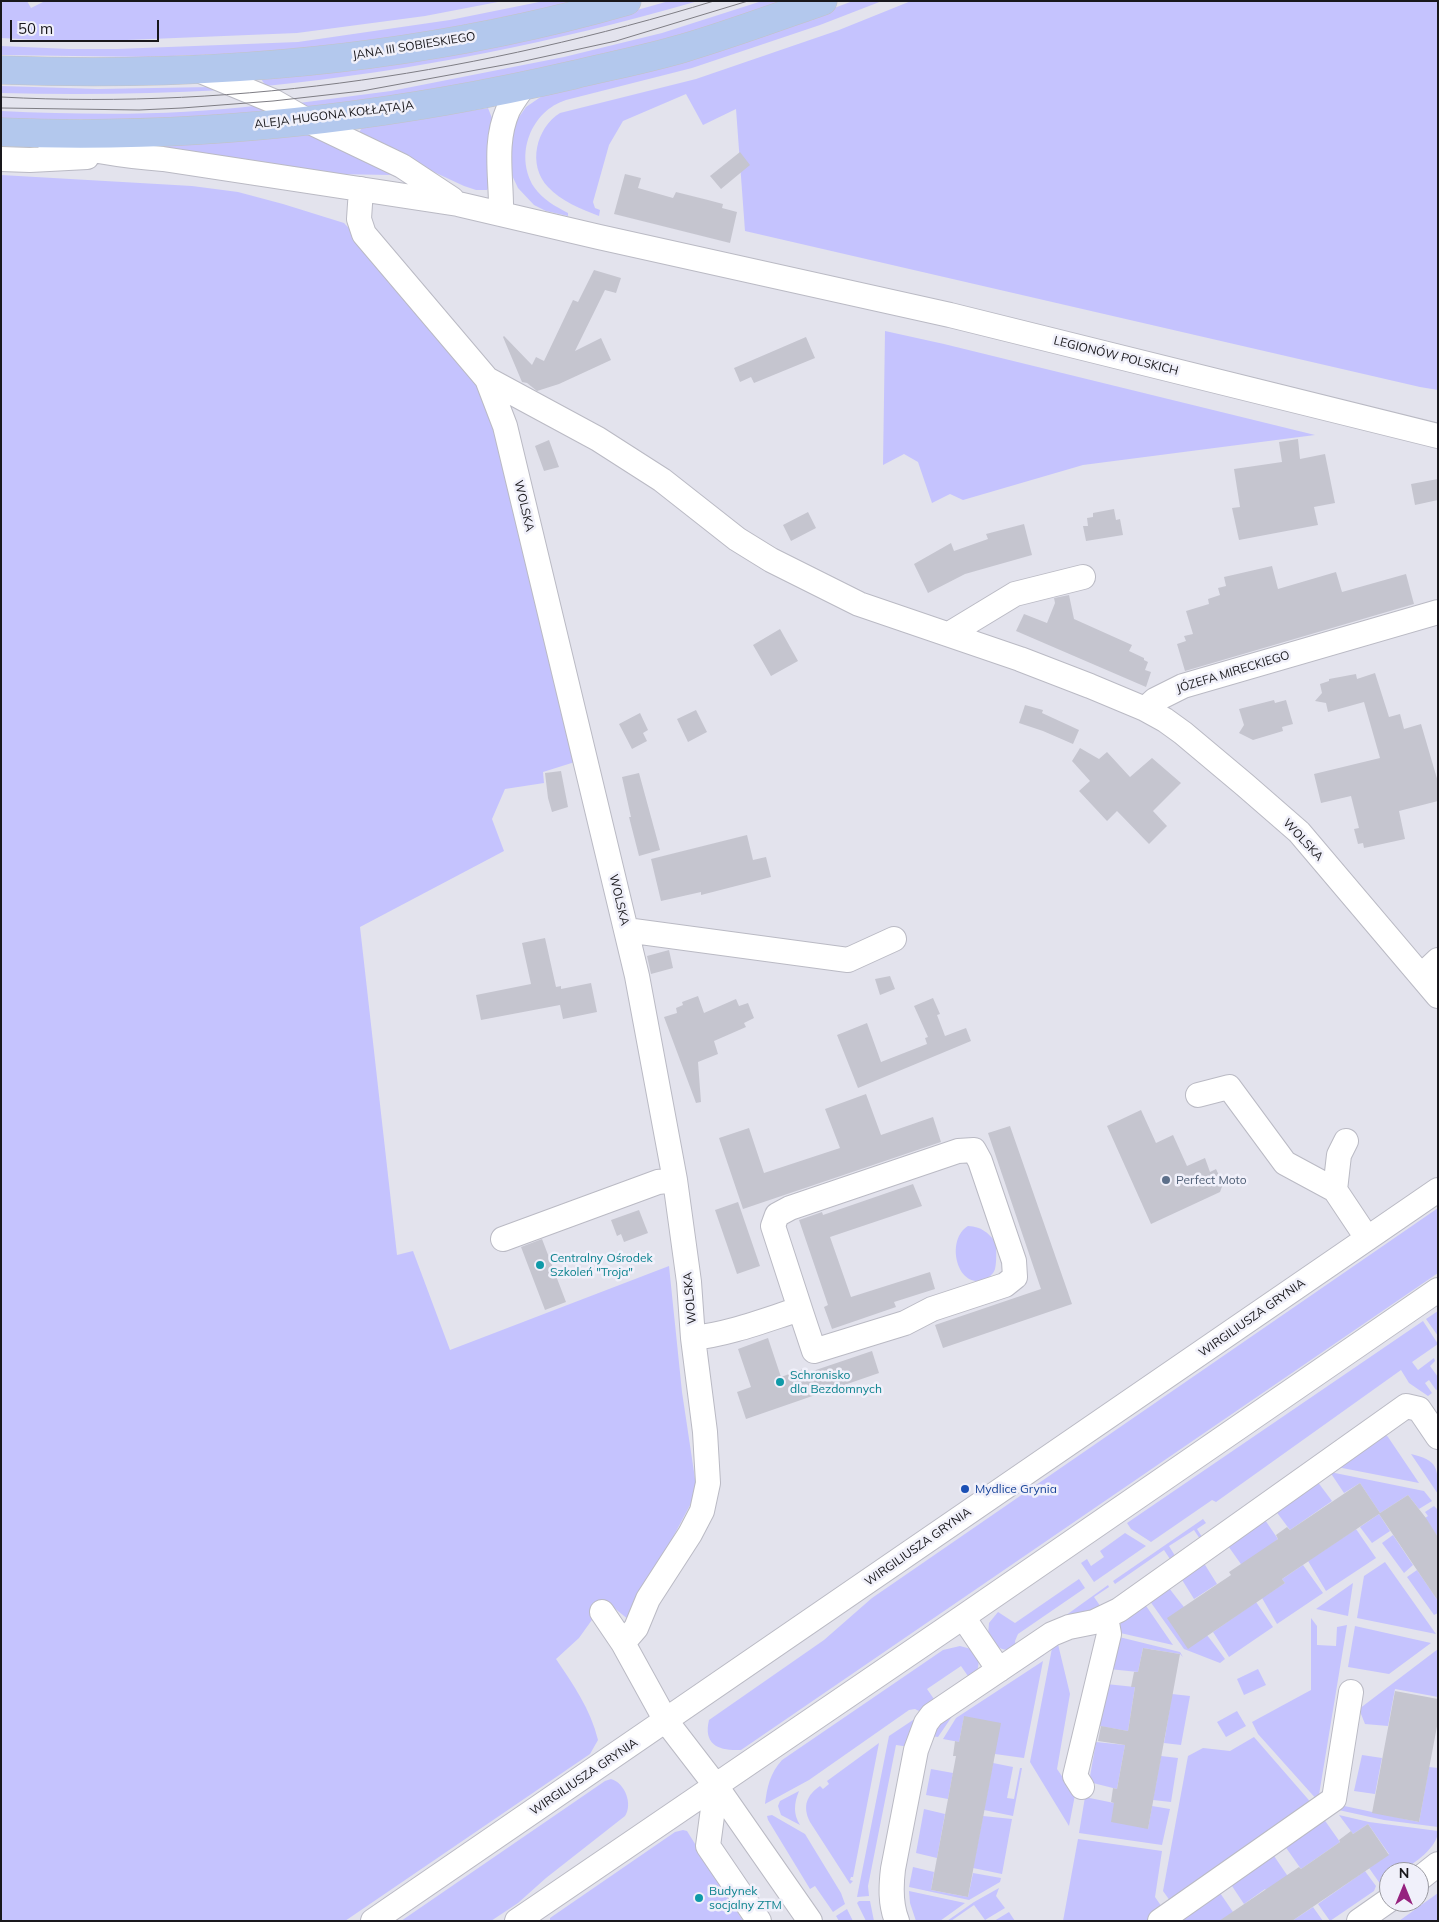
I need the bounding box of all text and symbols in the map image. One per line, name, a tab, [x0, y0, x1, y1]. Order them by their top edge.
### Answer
scale bar	[12, 10, 161, 42]
text: 50 m	[18, 19, 53, 38]
street label: JANA III SOBIESKIEGO	[351, 29, 477, 63]
street label: ALEJA HUGONA KOŁŁĄTAJA	[253, 98, 415, 132]
street label: LEGIONÓW POLSKICH	[1052, 334, 1180, 378]
street label: WOLSKA	[511, 479, 537, 533]
street label: JÓZEFA MIRECKIEGO	[1174, 648, 1292, 696]
street label: WOLSKA	[1280, 816, 1326, 864]
street label: WOLSKA	[606, 873, 632, 927]
place label: Perfect Moto	[1176, 1173, 1247, 1187]
marker: Perfect Moto	[1160, 1174, 1172, 1186]
place label: Centralny Ośrodek Szkoleń "Troja"	[550, 1251, 653, 1279]
marker: Centralny Ośrodek Szkoleń "Troja"	[534, 1259, 546, 1271]
street label: WOLSKA	[681, 1271, 699, 1325]
street label: WIRGILIUSZA GRYNIA	[1196, 1276, 1308, 1360]
place label: Schronisko dla Bezdomnych	[790, 1368, 882, 1396]
marker: Schronisko dla Bezdomnych	[774, 1376, 786, 1388]
place label: Mydlice Grynia	[975, 1482, 1057, 1496]
marker: Mydlice Grynia	[959, 1483, 971, 1495]
street label: WIRGILIUSZA GRYNIA	[862, 1505, 974, 1589]
street label: WIRGILIUSZA GRYNIA	[527, 1736, 641, 1818]
north arrow	[1379, 1862, 1429, 1912]
text: N	[1399, 1864, 1409, 1882]
place label: Budynek socjalny ZTM	[709, 1884, 782, 1912]
marker: Budynek socjalny ZTM	[693, 1892, 705, 1904]

